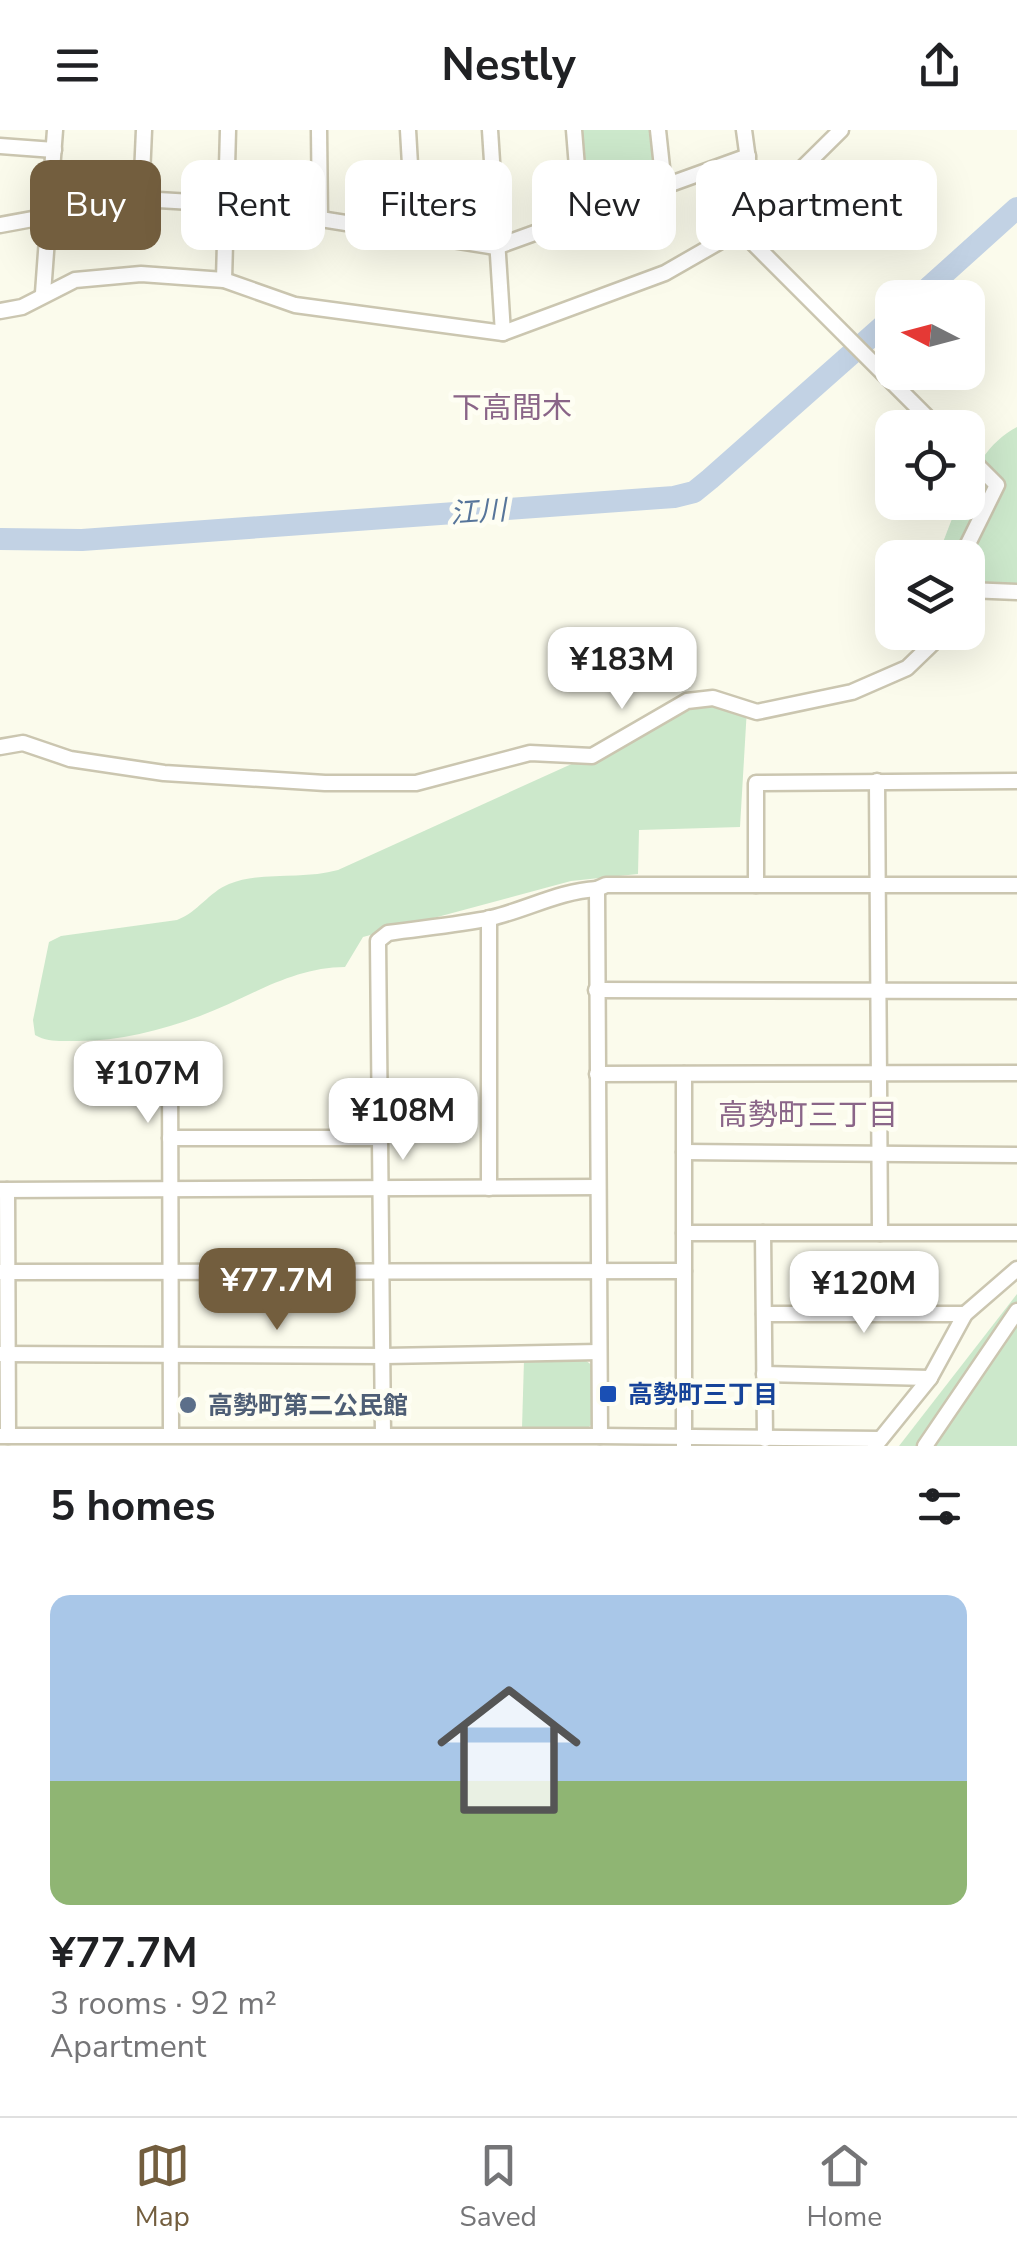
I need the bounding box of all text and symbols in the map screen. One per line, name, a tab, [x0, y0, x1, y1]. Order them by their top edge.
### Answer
text: Nestly	[441, 35, 576, 96]
icon: menu	[50, 38, 105, 93]
icon: share	[912, 38, 967, 93]
chip: Buy	[30, 160, 161, 250]
chip: Rent	[181, 160, 325, 250]
chip: Filters	[345, 160, 512, 250]
chip: New	[532, 160, 676, 250]
chip: Apartment	[696, 160, 937, 250]
north arrow	[875, 280, 985, 390]
map controls	[875, 280, 985, 650]
district label: 下高間木	[452, 388, 572, 429]
button: locate	[875, 410, 985, 520]
water label: 江川	[449, 491, 510, 533]
button: layers	[875, 540, 985, 650]
pin: ¥183M	[552, 627, 692, 712]
text: ¥183M	[570, 638, 674, 681]
pin: ¥107M	[78, 1041, 218, 1126]
text: ¥107M	[96, 1052, 200, 1095]
pin: ¥108M	[333, 1078, 473, 1163]
text: ¥108M	[351, 1089, 455, 1132]
district label: 高勢町三丁目	[718, 1095, 898, 1136]
pin: ¥77.7M	[196, 1248, 358, 1333]
pin: ¥120M	[794, 1251, 934, 1336]
text: ¥77.7M	[221, 1259, 333, 1302]
text: ¥120M	[812, 1262, 916, 1305]
place label: 高勢町三丁目	[628, 1378, 778, 1412]
marker: 高勢町三丁目	[597, 1383, 619, 1405]
place label: 高勢町第二公民館	[208, 1389, 408, 1423]
marker: 高勢町第二公民館	[177, 1394, 199, 1416]
text: 5 homes	[50, 1478, 215, 1535]
icon: filters	[912, 1479, 967, 1534]
icon: home	[419, 1660, 599, 1840]
text: ¥77.7M	[50, 1925, 198, 1982]
text: 3 rooms · 92 m²	[50, 1982, 277, 2025]
text: Apartment	[50, 2025, 206, 2068]
tab: Map	[135, 2138, 190, 2236]
tab: Saved	[460, 2138, 537, 2236]
tab: Home	[806, 2138, 882, 2236]

